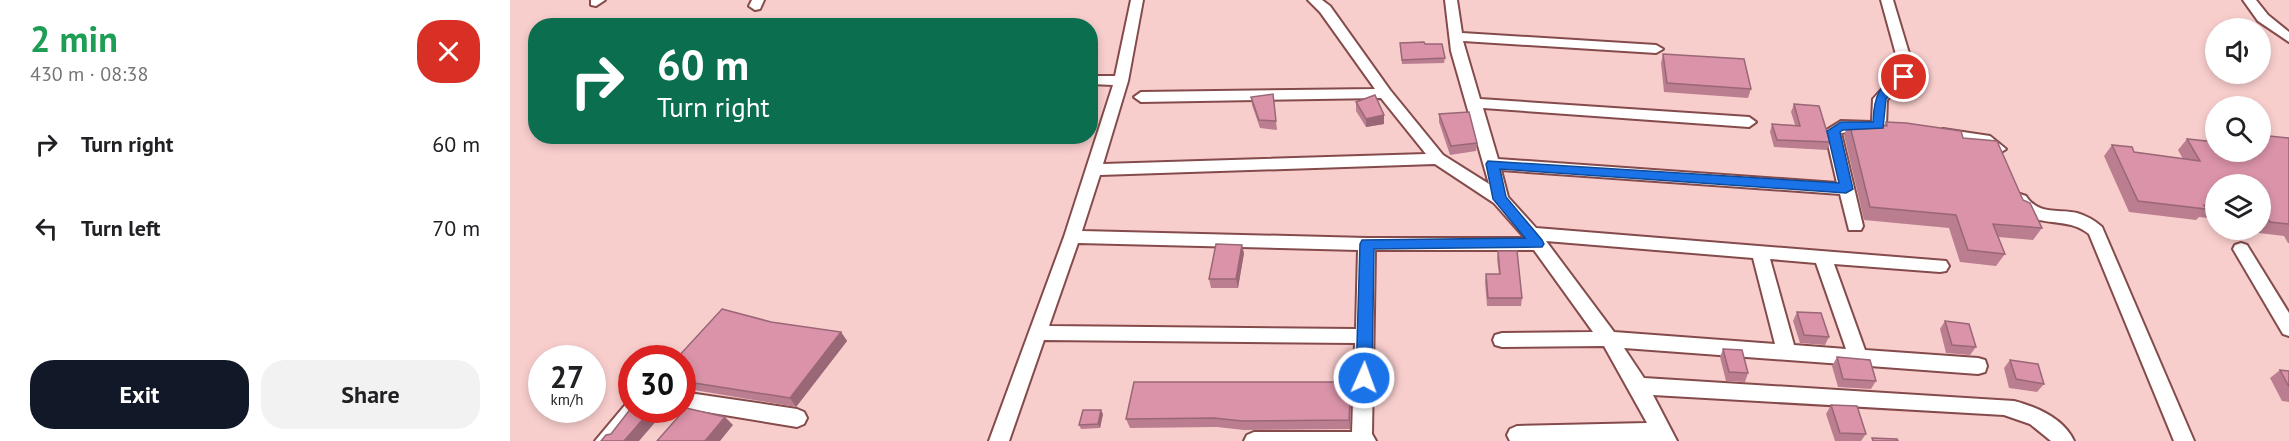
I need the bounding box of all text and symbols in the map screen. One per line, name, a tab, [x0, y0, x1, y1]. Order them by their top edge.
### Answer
text: 2 min	[30, 15, 118, 62]
map controls	[2205, 18, 2271, 240]
button: sound	[2205, 18, 2271, 84]
button: close	[417, 20, 480, 83]
text: 60 m	[657, 37, 749, 92]
icon: right	[558, 42, 636, 120]
pin	[1878, 51, 1929, 102]
icon: arrive	[1887, 60, 1920, 93]
text: 430 m · 08:38	[30, 61, 148, 87]
text: Turn right	[657, 90, 770, 124]
button: search	[2205, 96, 2271, 162]
icon: right	[30, 128, 63, 161]
text: Turn right	[81, 130, 173, 158]
text: 60 m	[432, 130, 480, 158]
button: layers	[2205, 174, 2271, 240]
icon: left	[30, 212, 63, 245]
text: Turn left	[81, 214, 161, 242]
text: 70 m	[432, 214, 480, 242]
speed limit sign: 30	[618, 345, 696, 423]
position arrow	[1332, 346, 1396, 410]
text: 27	[550, 357, 584, 396]
button: Exit	[30, 360, 249, 429]
button: Share	[261, 360, 480, 429]
text: km/h	[551, 390, 583, 409]

